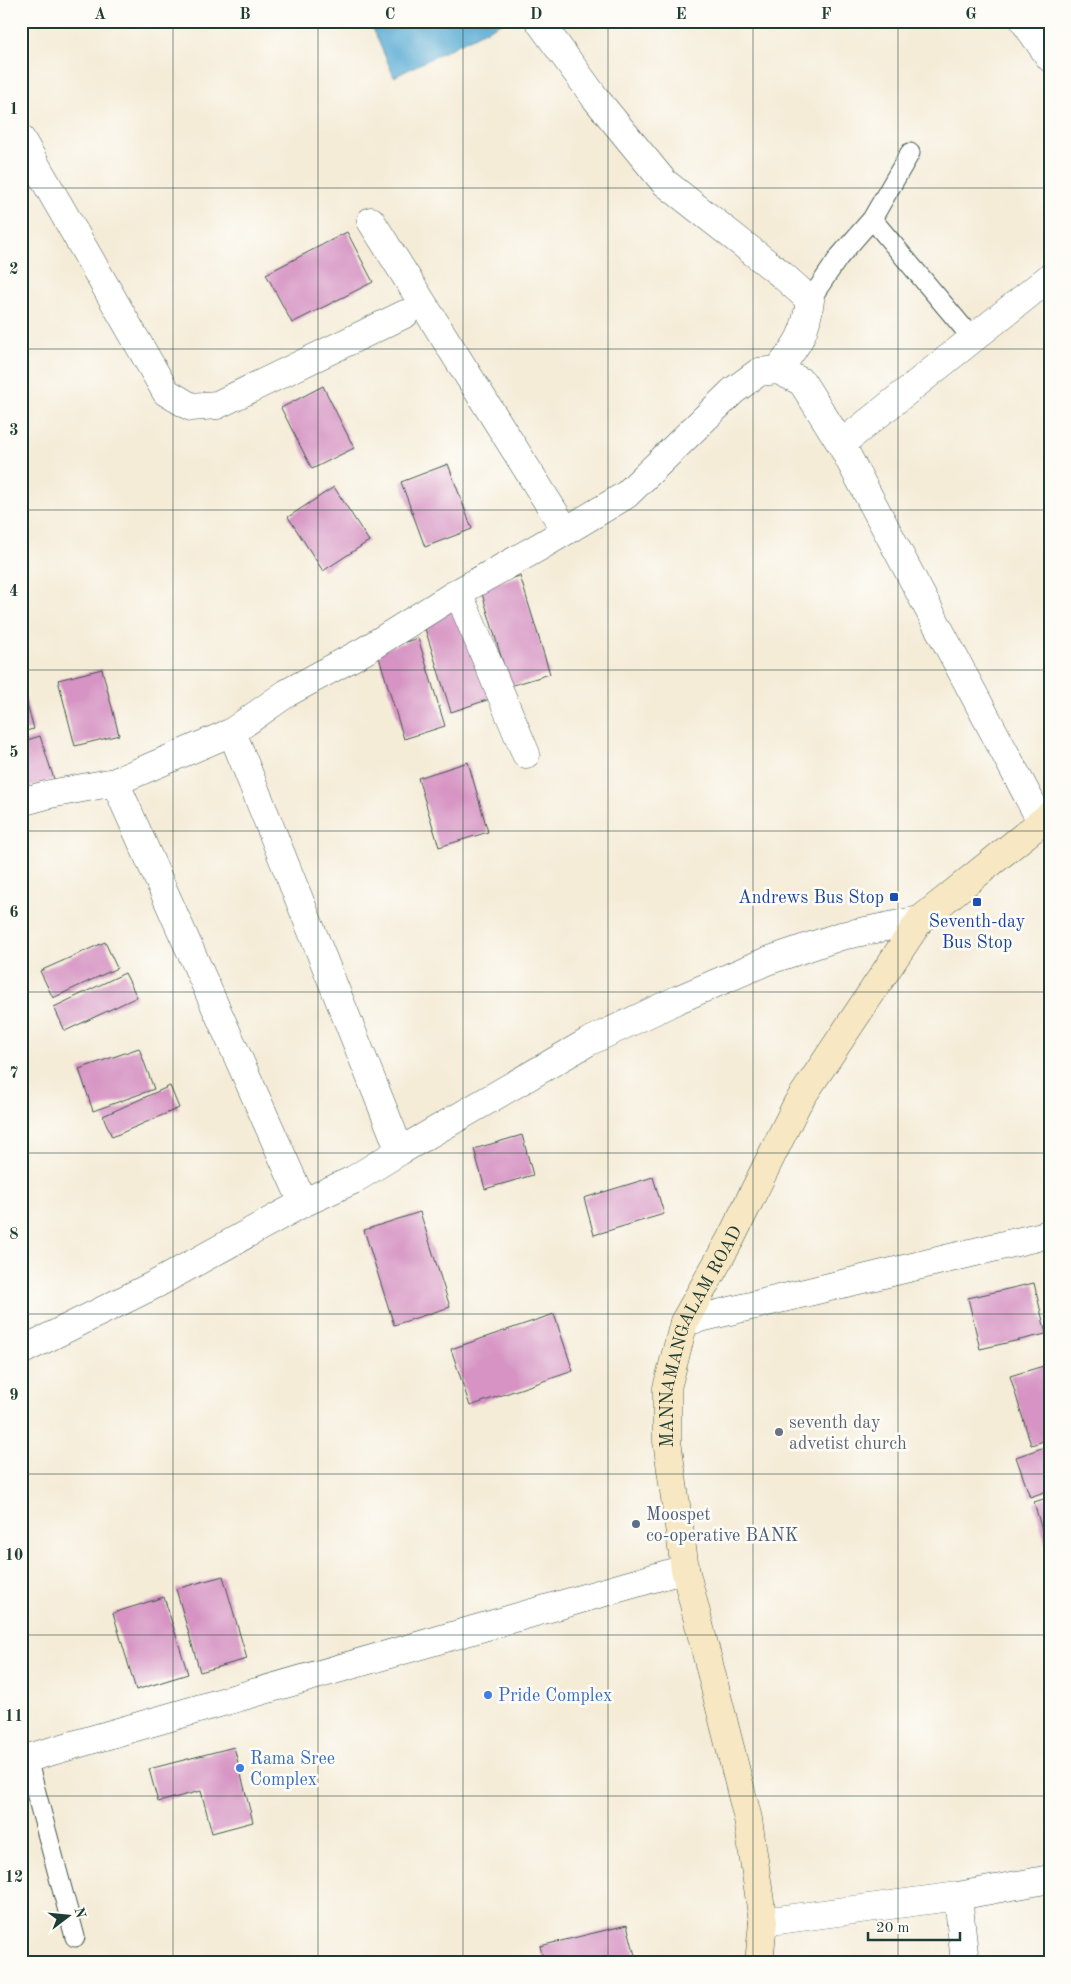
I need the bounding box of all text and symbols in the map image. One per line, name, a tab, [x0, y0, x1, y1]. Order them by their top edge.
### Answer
text: A	[94, 7, 106, 23]
text: B	[239, 7, 251, 23]
text: C	[385, 7, 395, 23]
text: D	[530, 7, 542, 23]
text: E	[675, 7, 687, 23]
text: F	[821, 7, 832, 23]
text: G	[965, 7, 977, 23]
text: 1	[9, 102, 19, 118]
text: 2	[9, 262, 19, 278]
text: 3	[9, 423, 19, 439]
text: 4	[9, 584, 19, 600]
text: 5	[9, 745, 19, 761]
place label: Andrews Bus Stop	[738, 889, 884, 907]
marker: Andrews Bus Stop	[888, 891, 900, 903]
marker: Seventh-day Bus Stop	[971, 896, 983, 908]
text: 6	[9, 905, 19, 921]
place label: Seventh-day Bus Stop	[929, 913, 1026, 952]
text: 7	[9, 1066, 19, 1082]
street label: MANNAMANGALAM ROAD	[658, 1223, 746, 1448]
text: 8	[9, 1227, 19, 1243]
text: 9	[9, 1388, 19, 1404]
place label: seventh day advetist church	[789, 1414, 907, 1453]
marker: seventh day advetist church	[773, 1426, 785, 1438]
place label: Moospet co-operative BANK	[646, 1506, 798, 1545]
marker: Moospet co-operative BANK	[630, 1518, 642, 1530]
text: 10	[5, 1548, 23, 1564]
place label: Pride Complex	[498, 1687, 612, 1705]
marker: Pride Complex	[482, 1689, 494, 1701]
text: 11	[5, 1709, 23, 1725]
place label: Rama Sree Complex	[250, 1750, 335, 1789]
marker: Rama Sree Complex	[234, 1762, 246, 1774]
text: 12	[5, 1870, 23, 1886]
north arrow	[42, 1892, 92, 1942]
text: N	[71, 1906, 88, 1920]
scale bar	[868, 1909, 961, 1941]
text: 20 m	[876, 1921, 910, 1936]

